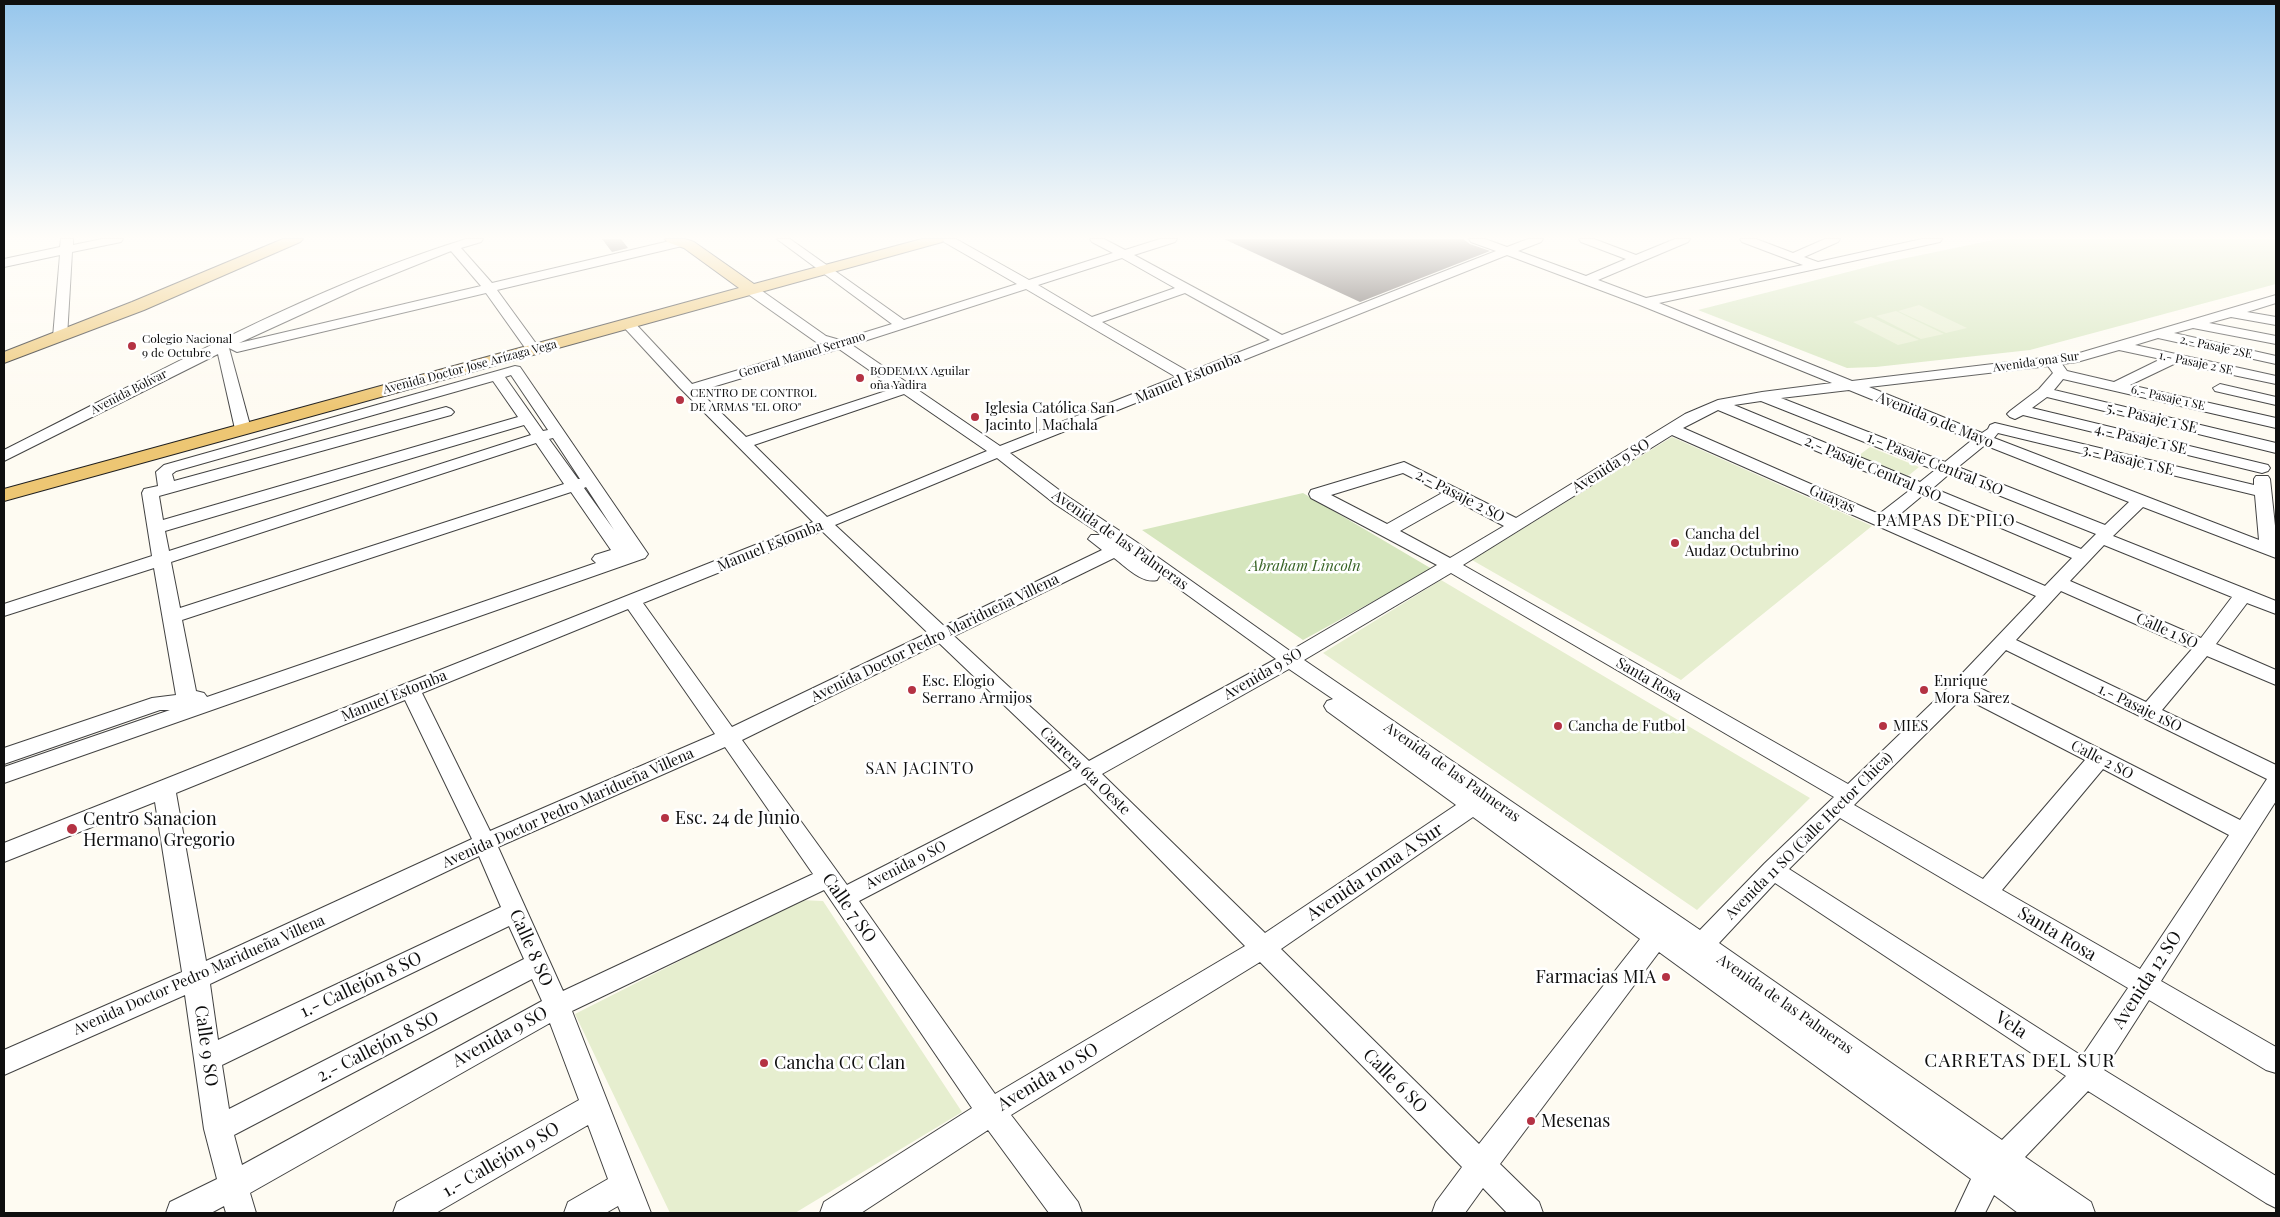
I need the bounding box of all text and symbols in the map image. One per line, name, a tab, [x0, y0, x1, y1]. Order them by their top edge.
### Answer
street label: General Manuel Serrano	[737, 329, 867, 381]
place label: Colegio Nacional 9 de Octubre	[142, 332, 232, 360]
street label: 2.- Pasaje 2SE	[2178, 332, 2254, 362]
street label: Avenida Doctor Jose Arízaga Vega	[382, 337, 558, 397]
marker: Colegio Nacional 9 de Octubre	[126, 340, 138, 352]
street label: 1.- Pasaje 2 SE	[2158, 348, 2234, 378]
street label: Manuel Estomba	[1133, 349, 1243, 407]
street label: Avenida 9na Sur	[1992, 349, 2080, 375]
place label: BODEMAX Aguilar oña Yadira	[870, 364, 970, 392]
street label: Avenida Bolívar	[88, 367, 170, 417]
marker: BODEMAX Aguilar oña Yadira	[854, 372, 866, 384]
street label: 6.- Pasaje 1 SE	[2129, 382, 2207, 414]
place label: CENTRO DE CONTROL DE ARMAS "EL ORO"	[690, 386, 817, 414]
street label: Avenida 9 de Mayo	[1874, 388, 1996, 452]
marker: CENTRO DE CONTROL DE ARMAS "EL ORO"	[674, 394, 686, 406]
place label: Iglesia Católica San Jacinto | Machala	[985, 399, 1115, 434]
street label: 5.- Pasaje 1 SE	[2104, 399, 2200, 437]
marker: Iglesia Católica San Jacinto | Machala	[969, 411, 981, 423]
street label: 4.- Pasaje 1 SE	[2093, 420, 2189, 458]
street label: 1.- Pasaje Central 1SO	[1864, 428, 2006, 500]
street label: 2.- Pasaje Central 1SO	[1802, 432, 1944, 506]
street label: Avenida 9 SO	[1569, 435, 1653, 497]
street label: 3.- Pasaje 1 SE	[2080, 441, 2176, 479]
street label: 2.- Pasaje 2 SO	[1412, 466, 1508, 526]
street label: Guayas	[1806, 481, 1858, 517]
street label: Avenida de las Palmeras	[1049, 486, 1191, 594]
district label: PAMPAS DE PILO	[1875, 511, 2017, 531]
street label: Manuel Estomba	[715, 517, 825, 575]
place label: Cancha del Audaz Octubrino	[1685, 525, 1799, 560]
marker: Cancha del Audaz Octubrino	[1669, 537, 1681, 549]
park label: Abraham Lincoln	[1249, 557, 1361, 575]
street label: Avenida Doctor Pedro Maridueña Villena	[808, 570, 1062, 706]
street label: Calle 1 SO	[2133, 609, 2201, 653]
street label: Avenida 9 SO	[1220, 644, 1306, 704]
street label: Santa Rosa	[1613, 654, 1685, 706]
street label: Manuel Estomba	[339, 667, 449, 725]
place label: Esc. Elogio Serrano Armijos	[922, 672, 1032, 707]
place label: Enrique Mora Sarez	[1934, 672, 2010, 707]
street label: 1.- Pasaje 1SO	[2095, 680, 2185, 736]
marker: Esc. Elogio Serrano Armijos	[906, 684, 918, 696]
marker: Enrique Mora Sarez	[1918, 684, 1930, 696]
place label: Cancha de Futbol	[1568, 717, 1685, 735]
place label: MIES	[1893, 717, 1928, 735]
street label: Avenida de las Palmeras	[1381, 718, 1523, 826]
marker: Cancha de Futbol	[1552, 720, 1564, 732]
marker: MIES	[1877, 720, 1889, 732]
street label: Carrera 6ta Oeste	[1036, 723, 1134, 819]
street label: Calle 2 SO	[2068, 737, 2136, 783]
street label: Avenida Doctor Pedro Maridueña Villena	[439, 744, 697, 872]
street label: Avenida 11 SO (Calle Hector Chica)	[1722, 749, 1896, 923]
district label: SAN JACINTO	[864, 759, 976, 779]
place label: Esc. 24 de Junio	[675, 807, 800, 829]
place label: Centro Sanacion Hermano Gregorio	[83, 808, 235, 851]
marker: Esc. 24 de Junio	[659, 812, 671, 824]
street label: Avenida 10ma A Sur	[1303, 818, 1447, 926]
marker: Centro Sanacion Hermano Gregorio	[65, 822, 79, 836]
street label: Avenida 9 SO	[863, 837, 949, 893]
street label: Calle 7 SO	[817, 869, 881, 947]
street label: Santa Rosa	[2014, 902, 2100, 966]
street label: Calle 8 SO	[504, 906, 558, 990]
street label: Avenida Doctor Pedro Maridueña Villena	[70, 911, 328, 1039]
street label: Avenida 12 SO	[2107, 927, 2187, 1033]
street label: 1.- Callejón 8 SO	[297, 947, 425, 1023]
street label: Avenida de las Palmeras	[1714, 950, 1856, 1058]
place label: Farmacias MIA	[1535, 966, 1656, 988]
marker: Farmacias MIA	[1660, 971, 1672, 983]
street label: Avenida 9 SO	[449, 1002, 551, 1072]
street label: Calle 9 SO	[190, 1004, 222, 1088]
street label: 2.- Callejón 8 SO	[313, 1007, 443, 1087]
street label: Vela	[1991, 1007, 2031, 1043]
street label: Avenida 10 SO	[994, 1038, 1102, 1116]
street label: Calle 6 SO	[1358, 1044, 1432, 1118]
district label: CARRETAS DEL SUR	[1922, 1050, 2118, 1072]
place label: Cancha CC Clan	[774, 1052, 905, 1074]
marker: Cancha CC Clan	[758, 1057, 770, 1069]
place label: Mesenas	[1541, 1110, 1610, 1132]
marker: Mesenas	[1525, 1115, 1537, 1127]
street label: 1.- Callejón 9 SO	[439, 1118, 563, 1202]

